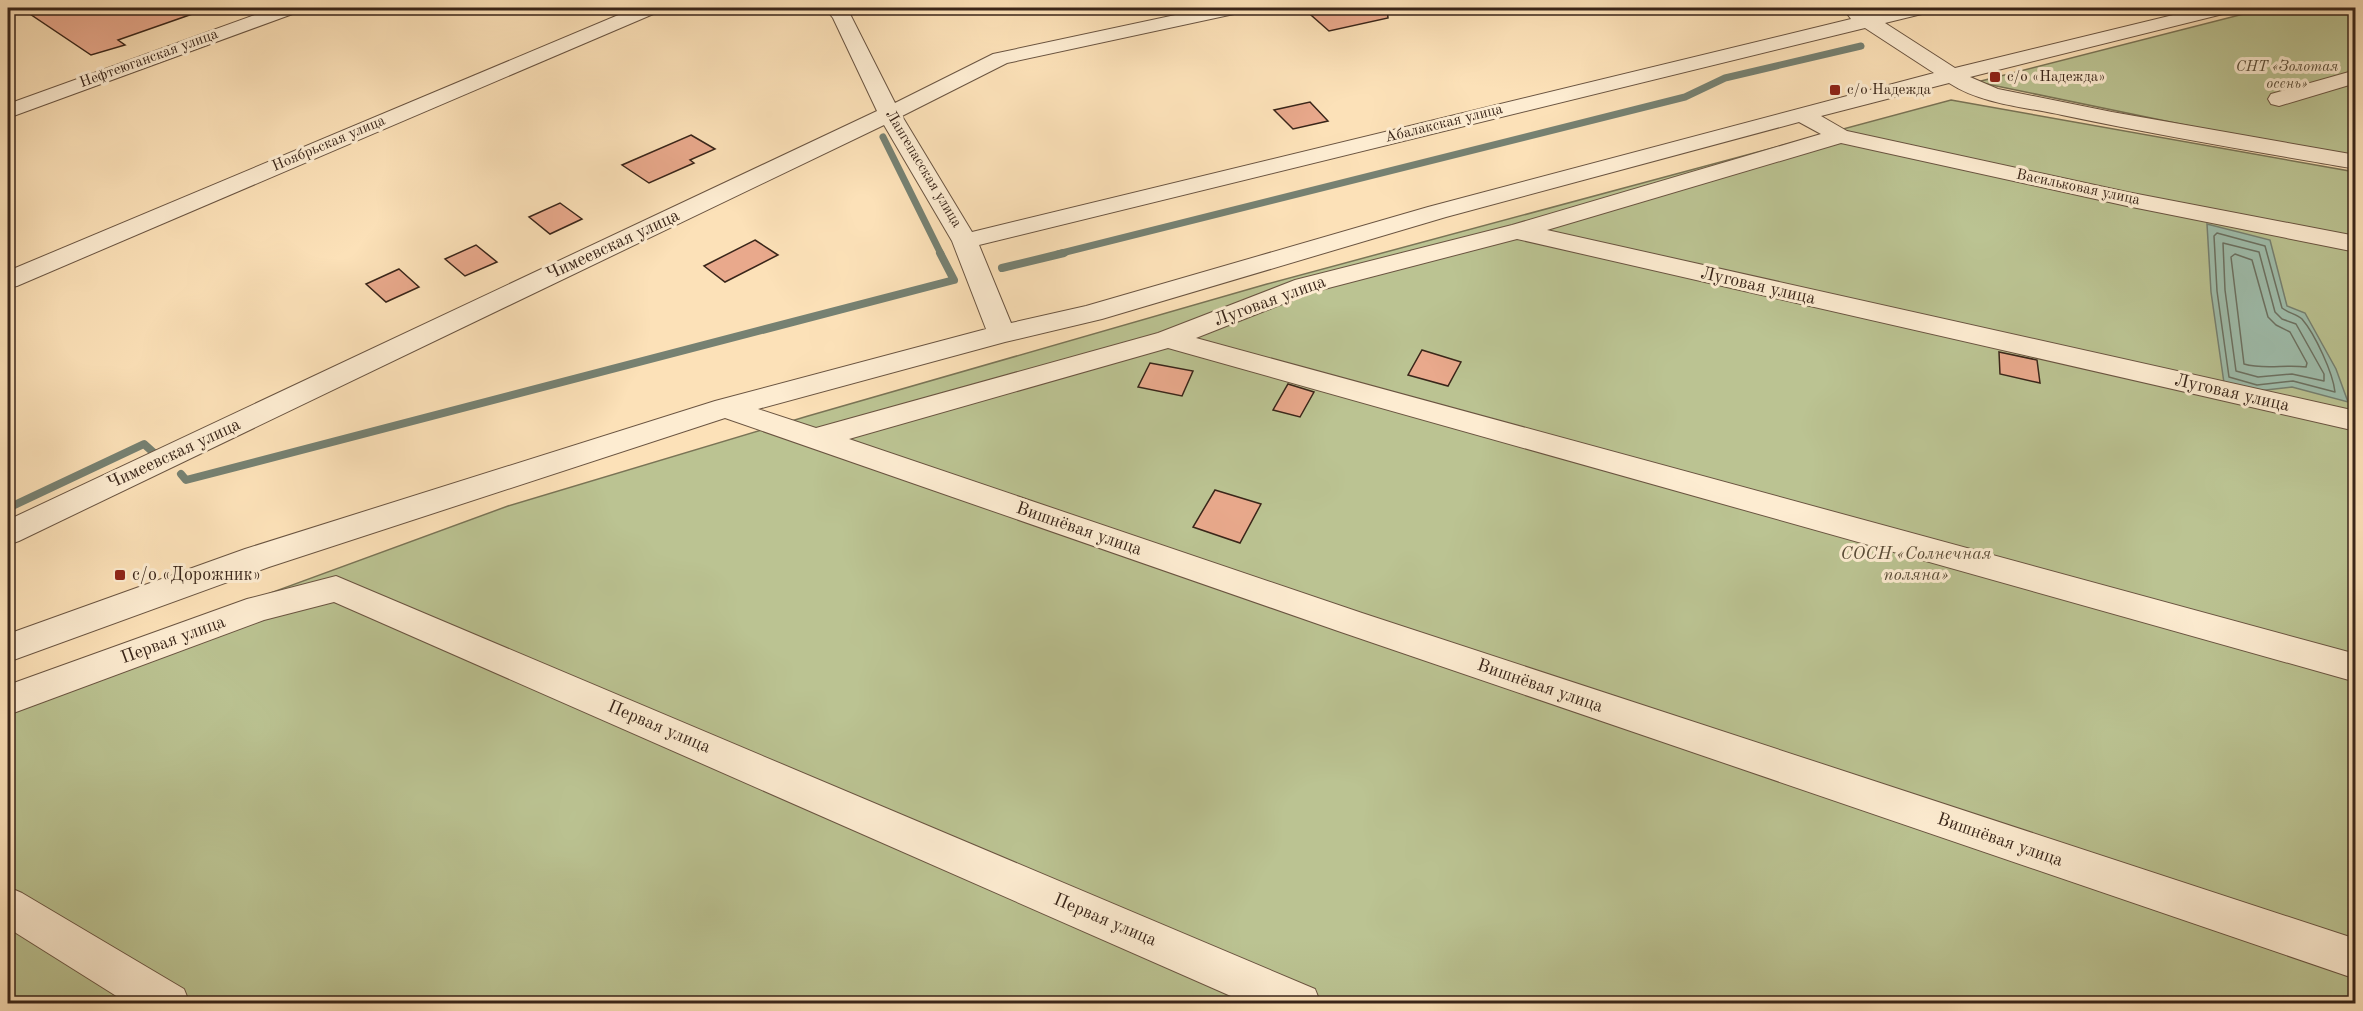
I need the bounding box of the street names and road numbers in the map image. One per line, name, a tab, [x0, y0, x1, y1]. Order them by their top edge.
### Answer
street label: Нефтеюганская улица	[78, 27, 221, 91]
street label: Абалакская улица	[1384, 102, 1505, 146]
street label: Лангепасская улица	[882, 108, 964, 231]
street label: Ноябрьская улица	[270, 113, 388, 175]
street label: Васильковая улица	[2015, 168, 2142, 209]
street label: Чимеевская улица	[544, 206, 682, 284]
street label: Луговая улица	[1699, 264, 1817, 308]
street label: Луговая улица	[1212, 272, 1328, 330]
street label: Луговая улица	[2173, 371, 2291, 415]
street label: Чимеевская улица	[105, 415, 243, 493]
street label: Вишнёвая улица	[1014, 499, 1144, 559]
street label: Первая улица	[118, 613, 228, 667]
street label: Вишнёвая улица	[1475, 656, 1605, 716]
street label: Первая улица	[605, 697, 713, 757]
street label: Вишнёвая улица	[1935, 810, 2065, 870]
street label: Первая улица	[1051, 890, 1159, 950]

